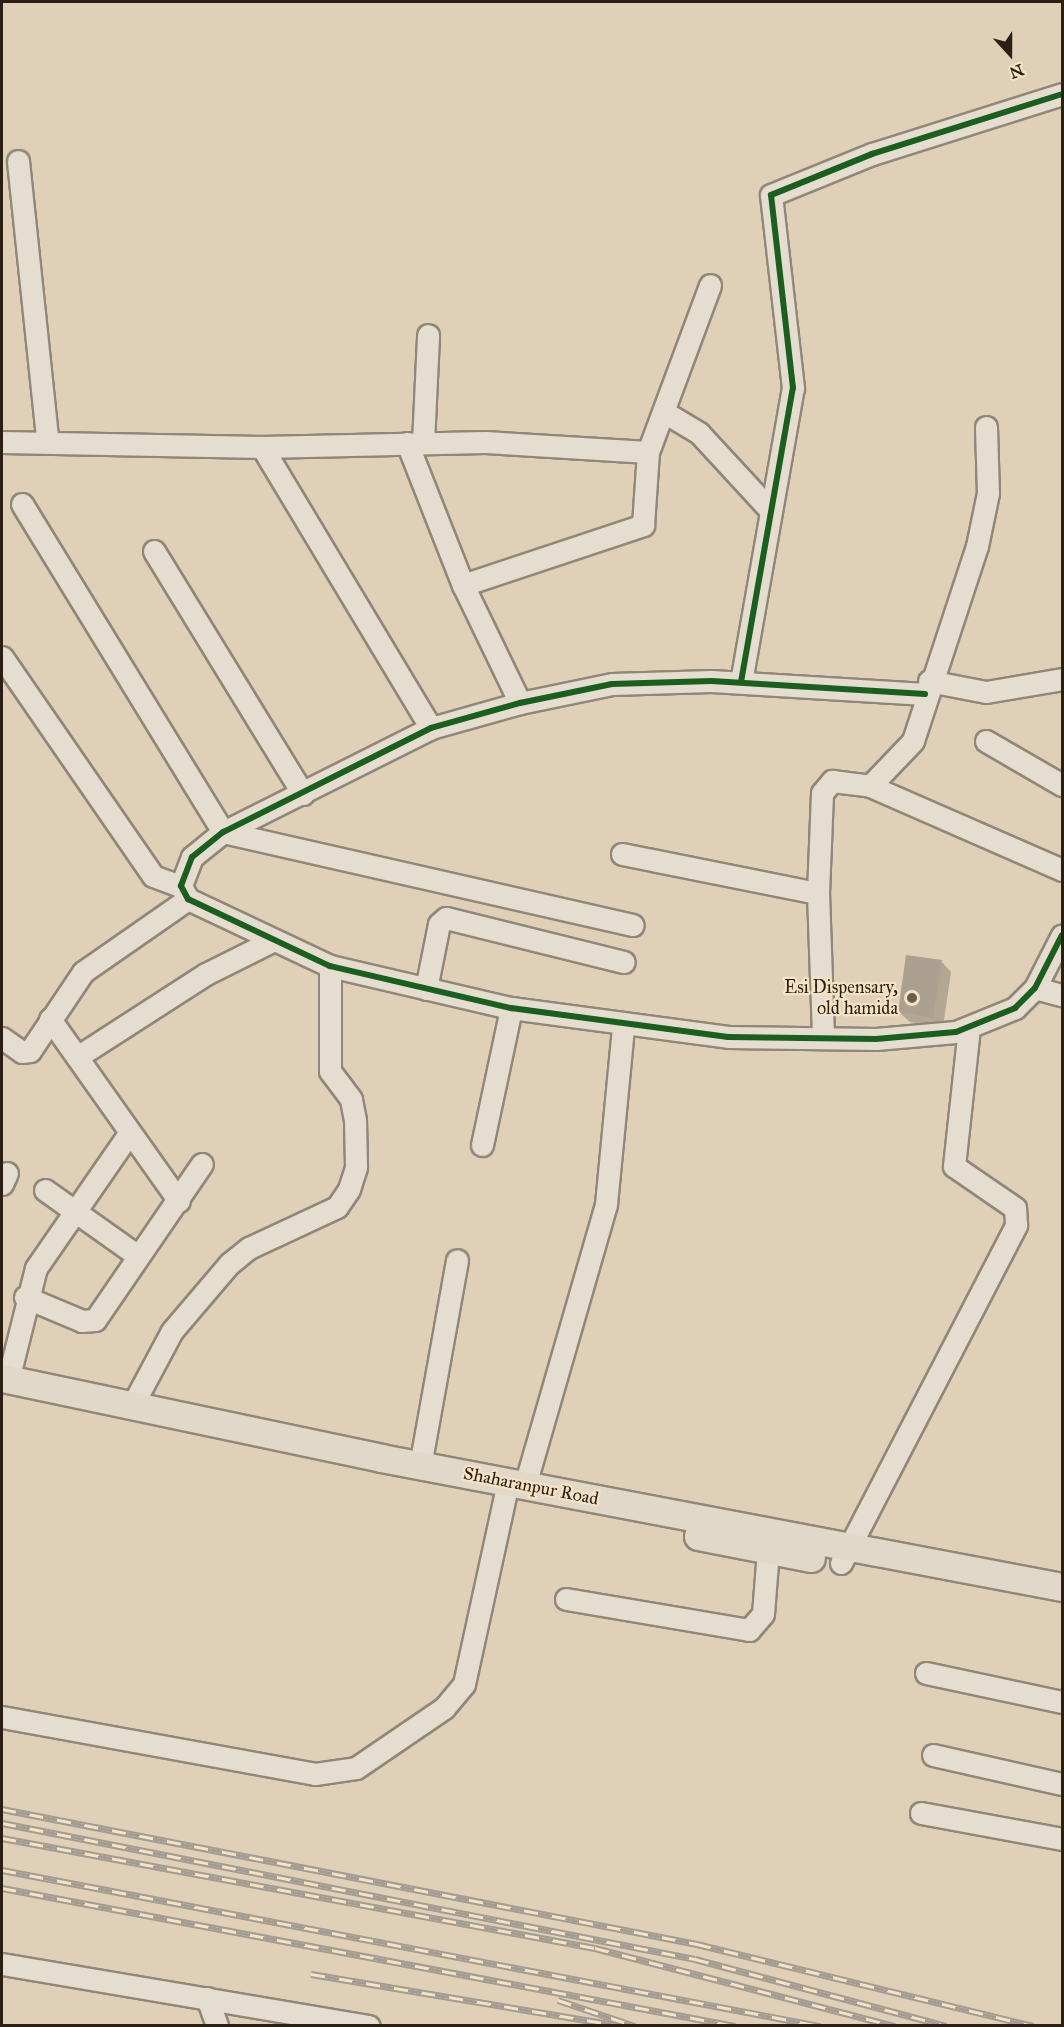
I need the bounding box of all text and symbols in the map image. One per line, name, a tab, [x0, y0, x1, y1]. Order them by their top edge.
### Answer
north arrow	[980, 24, 1040, 84]
text: N	[1007, 60, 1026, 83]
place label: Esi Dispensary, old hamida	[784, 977, 898, 1020]
marker: Esi Dispensary, old hamida	[903, 989, 921, 1007]
street label: Shaharanpur Road	[462, 1462, 600, 1510]

